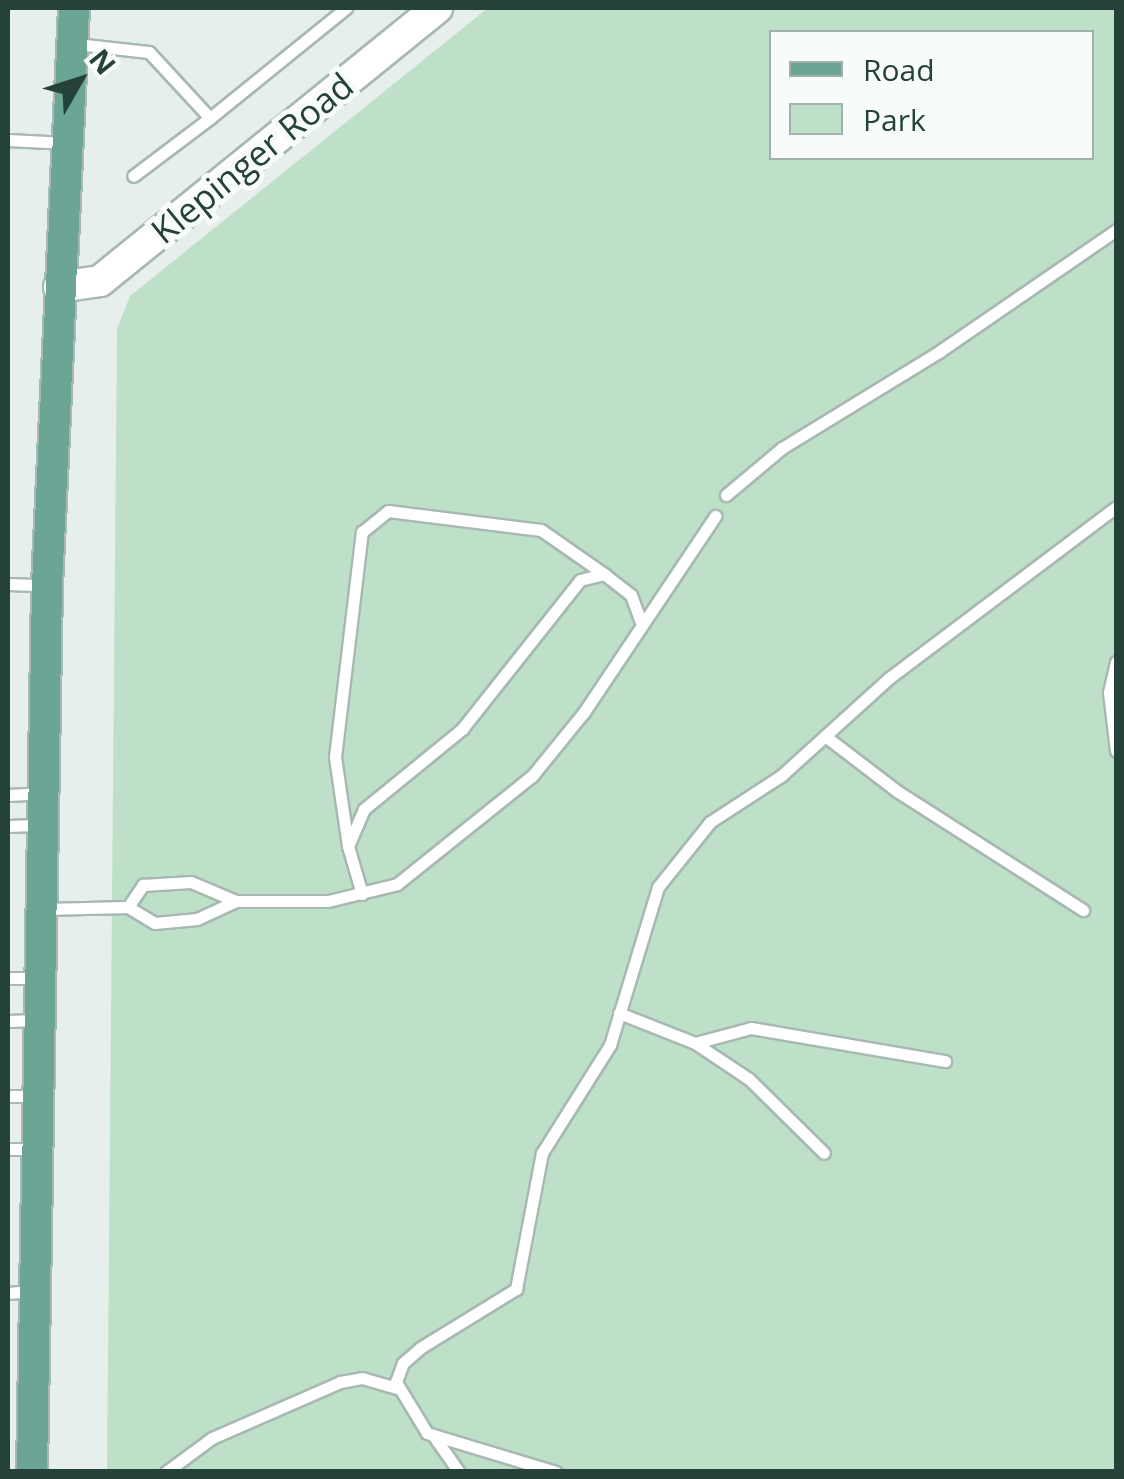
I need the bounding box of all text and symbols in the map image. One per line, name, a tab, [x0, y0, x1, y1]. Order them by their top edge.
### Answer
north arrow	[30, 30, 130, 130]
legend	[769, 30, 1094, 160]
text: N	[81, 40, 125, 82]
text: Road	[863, 49, 935, 90]
street label: Klepinger Road	[143, 64, 361, 252]
text: Park	[863, 99, 926, 140]

